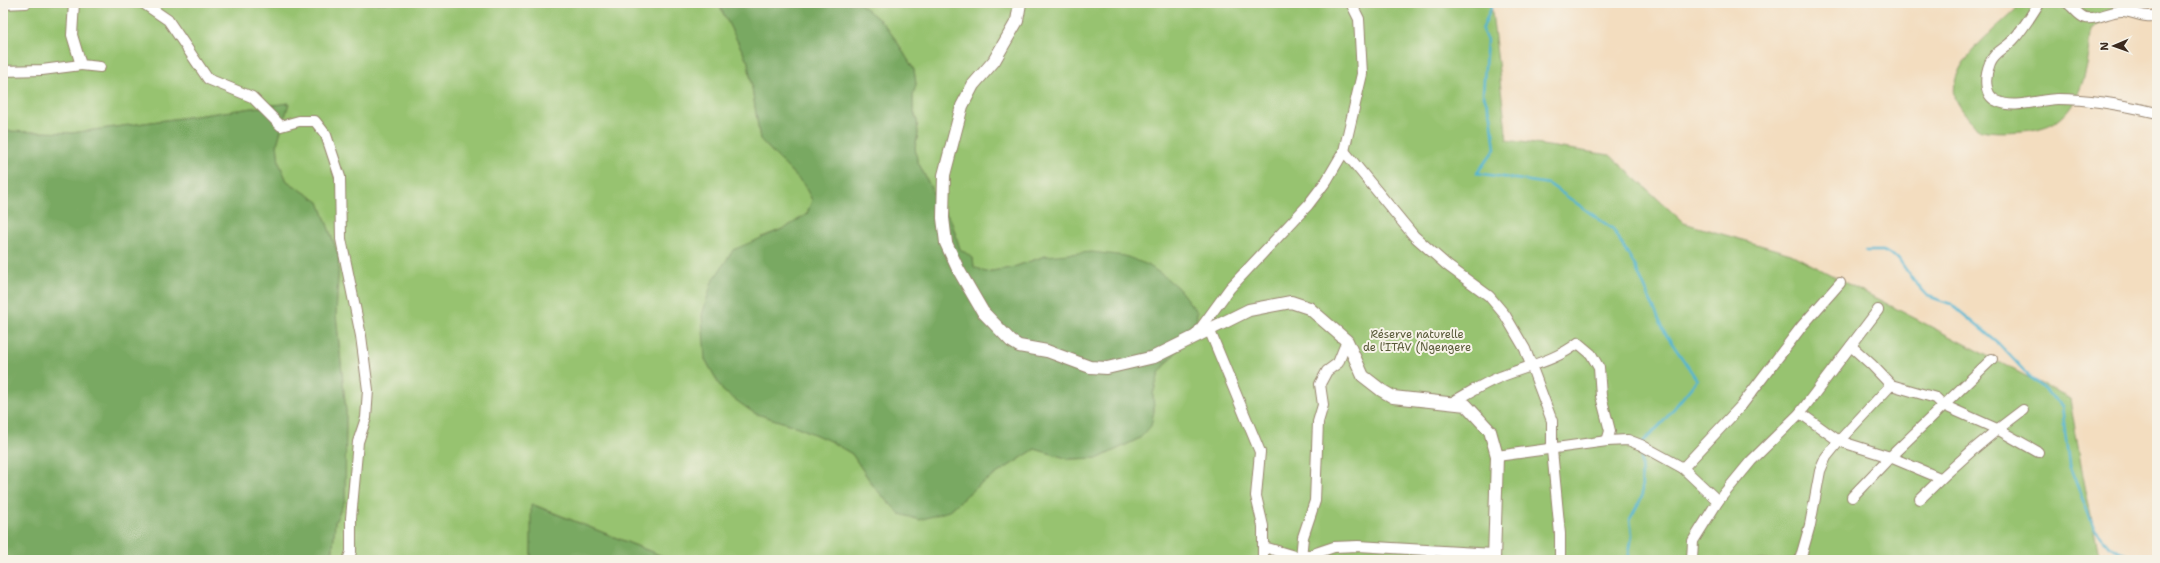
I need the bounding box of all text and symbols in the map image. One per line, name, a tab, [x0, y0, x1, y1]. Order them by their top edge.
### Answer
north arrow	[2094, 26, 2134, 66]
text: N	[2097, 41, 2112, 51]
park label: Réserve naturelle de l'ITAV (Ngengere	[1363, 327, 1471, 355]

